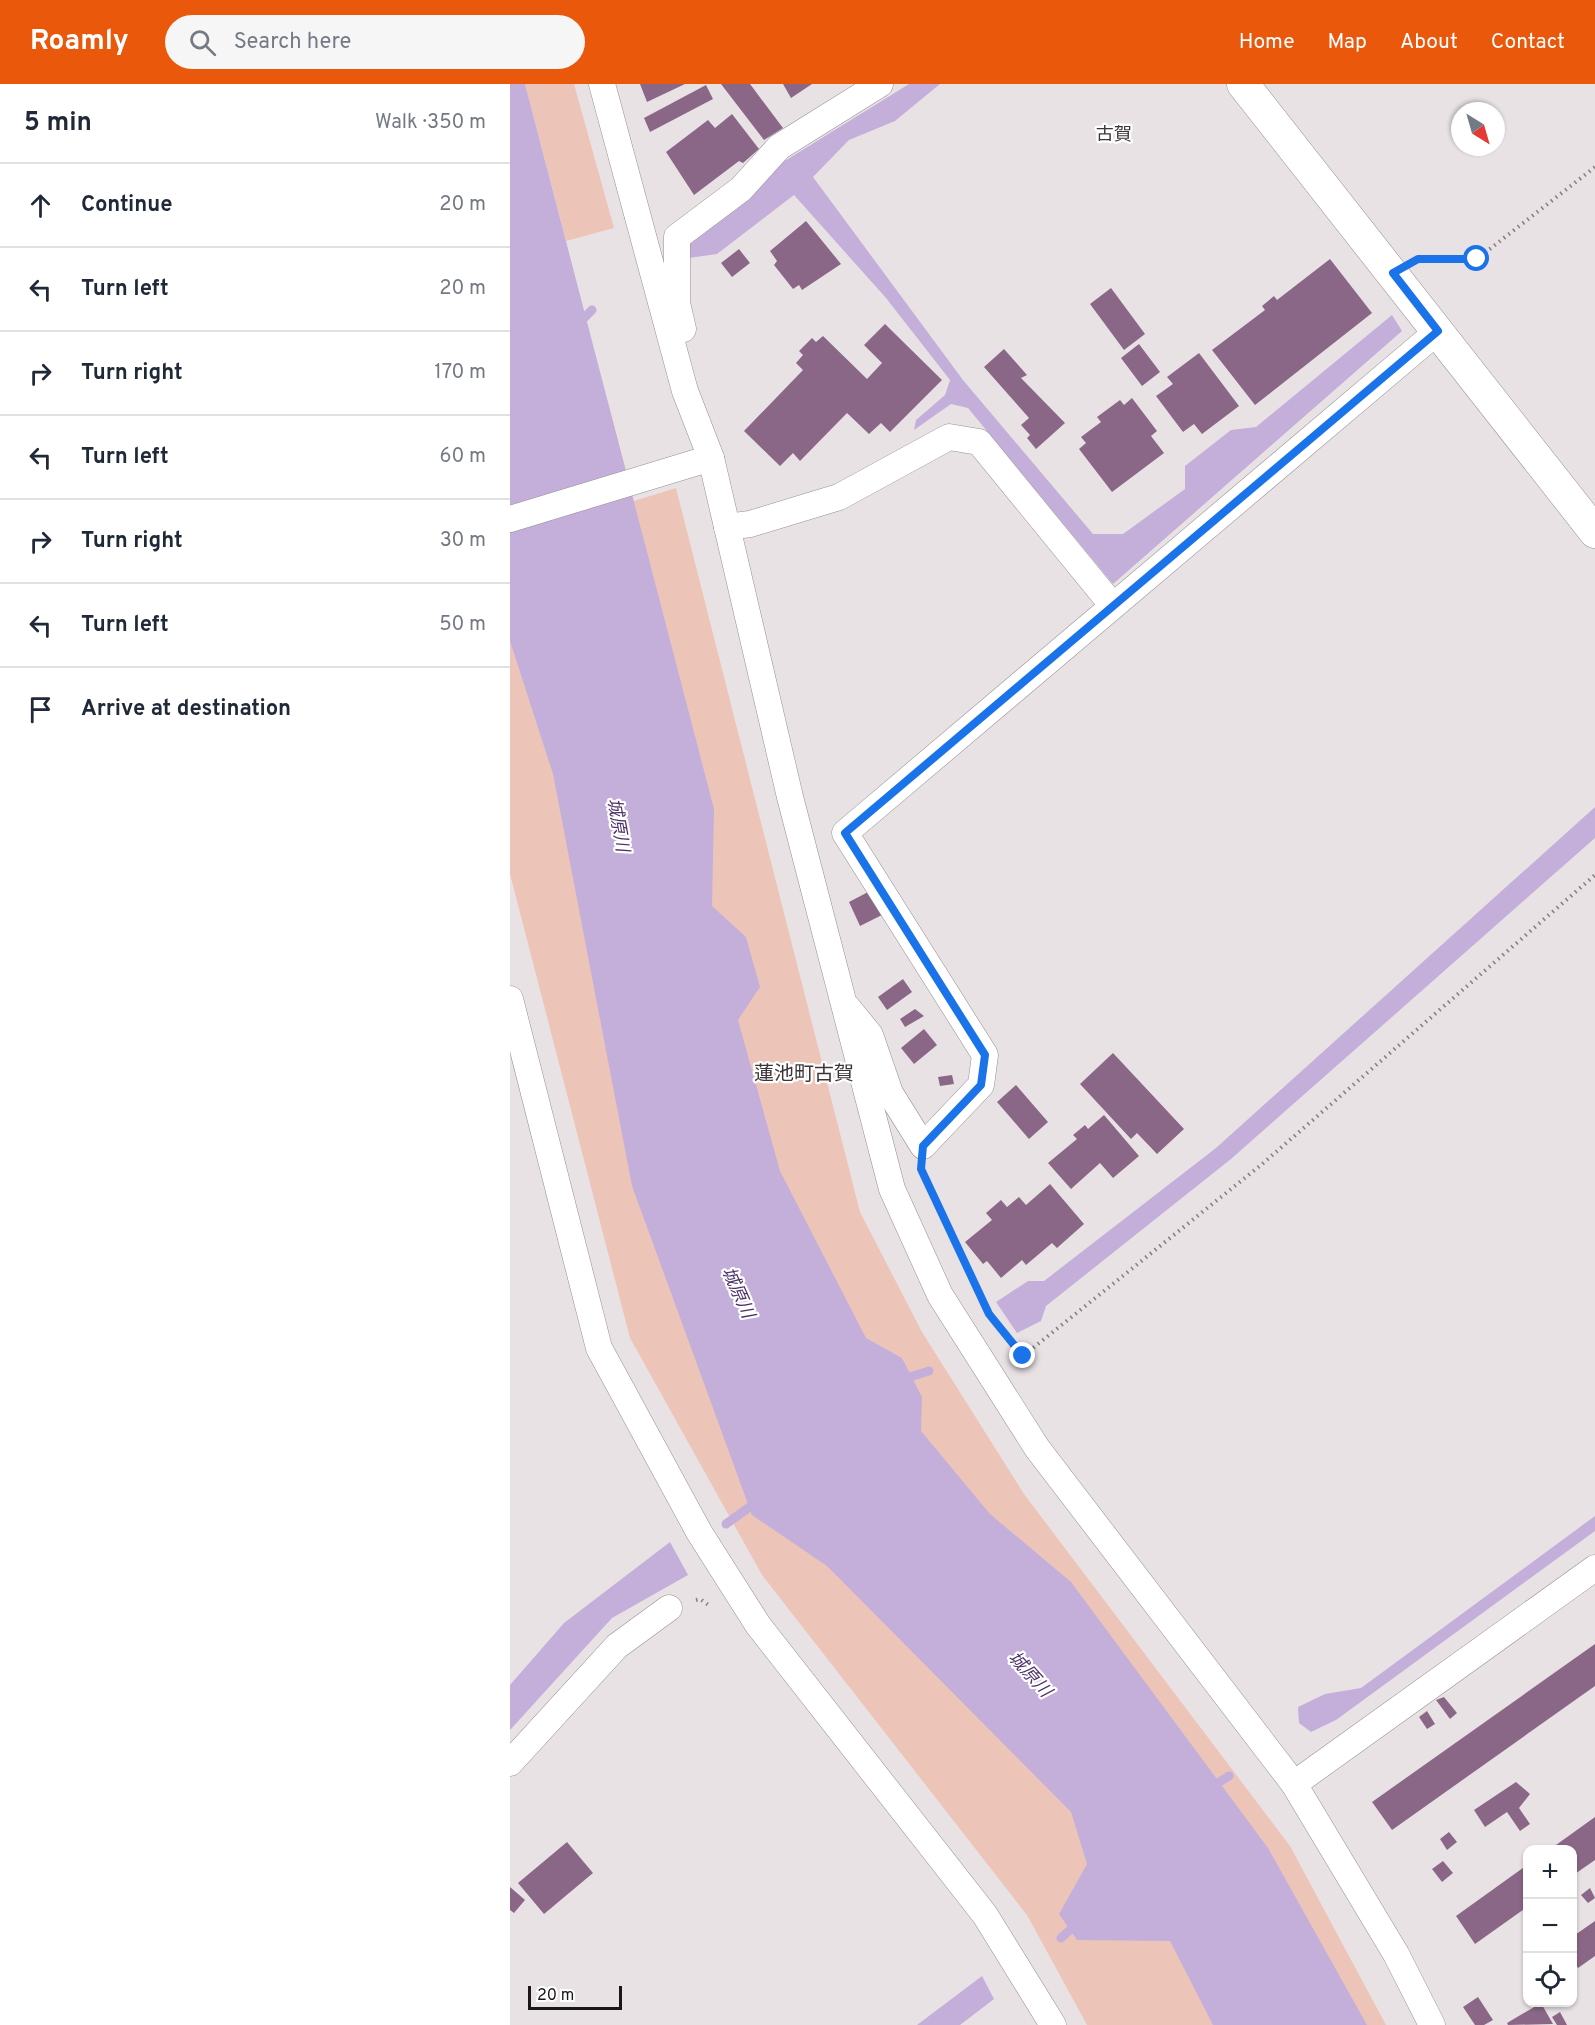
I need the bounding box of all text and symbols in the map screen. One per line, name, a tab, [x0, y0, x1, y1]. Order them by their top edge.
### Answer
search box	[165, 15, 585, 69]
text: Roamly	[30, 24, 129, 60]
icon: search	[186, 26, 219, 59]
text: Search here	[234, 29, 351, 56]
text: Home	[1239, 29, 1295, 56]
text: Map	[1328, 29, 1367, 56]
text: About	[1400, 29, 1458, 56]
text: Contact	[1491, 29, 1565, 56]
north arrow	[1451, 102, 1505, 156]
text: 5 min	[24, 107, 92, 140]
text: Walk · 350 m	[375, 110, 486, 136]
district label: 古賀	[1096, 124, 1132, 147]
icon: ahead	[24, 189, 57, 222]
text: Continue	[81, 192, 172, 219]
text: 20 m	[439, 192, 486, 218]
route start	[1463, 245, 1489, 271]
icon: left	[24, 273, 57, 306]
text: Turn left	[81, 276, 169, 303]
text: 20 m	[439, 276, 486, 302]
icon: right	[24, 357, 57, 390]
text: Turn right	[81, 360, 183, 387]
text: 170 m	[434, 360, 486, 386]
icon: left	[24, 441, 57, 474]
text: Turn left	[81, 444, 169, 471]
text: 60 m	[440, 444, 486, 470]
icon: right	[24, 525, 57, 558]
text: Turn right	[81, 528, 183, 555]
text: 30 m	[440, 528, 486, 554]
icon: left	[24, 609, 57, 642]
text: Turn left	[81, 612, 169, 639]
text: 50 m	[439, 612, 486, 638]
icon: arrive	[24, 693, 57, 726]
text: Arrive at destination	[81, 696, 291, 723]
water label: 城原川	[601, 796, 633, 856]
district label: 蓮池町古賀	[754, 1062, 854, 1088]
water label: 城原川	[716, 1264, 759, 1324]
route end	[1009, 1342, 1035, 1368]
water label: 城原川	[1002, 1647, 1057, 1704]
map controls	[1523, 1845, 1577, 2007]
button: +	[1523, 1845, 1577, 1899]
button: −	[1523, 1899, 1577, 1953]
button: locate	[1523, 1953, 1577, 2007]
scale bar	[528, 1983, 622, 2010]
text: 20 m	[537, 1986, 574, 2006]

